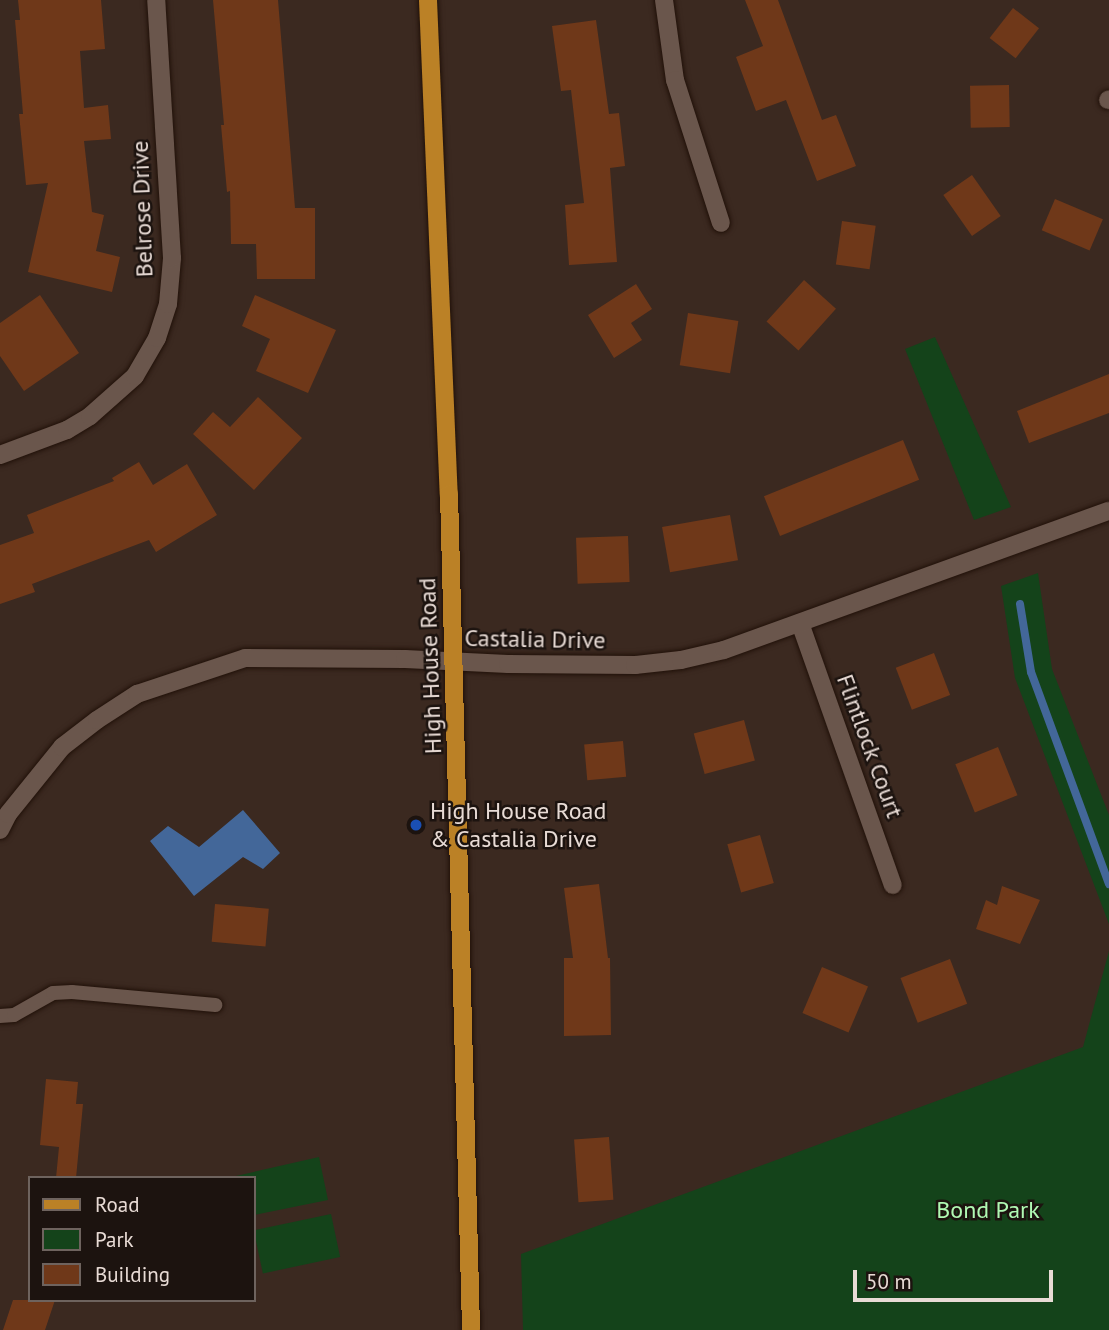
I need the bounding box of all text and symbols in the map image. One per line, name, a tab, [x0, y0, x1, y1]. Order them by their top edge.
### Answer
street label: Belrose Drive	[125, 140, 159, 278]
street label: High House Road	[413, 577, 447, 755]
street label: Castalia Drive	[464, 623, 606, 655]
street label: Flintlock Court	[831, 670, 909, 822]
place label: High House Road & Castalia Drive	[430, 797, 606, 853]
marker: High House Road & Castalia Drive	[408, 817, 424, 833]
legend	[28, 1176, 256, 1302]
text: Road	[95, 1191, 139, 1218]
park label: Bond Park	[936, 1196, 1040, 1224]
text: Park	[95, 1226, 134, 1253]
scale bar	[857, 1256, 1056, 1300]
text: Building	[95, 1261, 170, 1288]
text: 50 m	[866, 1268, 912, 1295]

